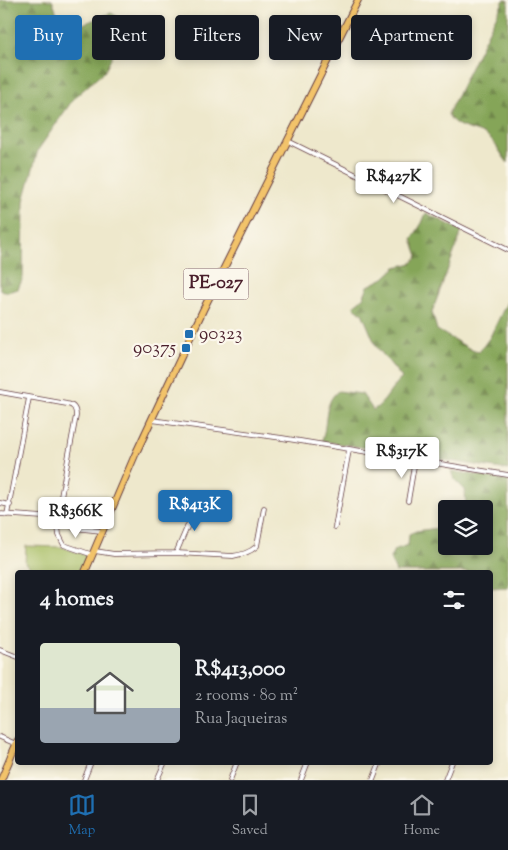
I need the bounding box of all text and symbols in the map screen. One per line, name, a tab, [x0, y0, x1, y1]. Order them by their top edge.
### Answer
chip: Buy	[15, 15, 82, 60]
chip: Rent	[92, 15, 165, 60]
chip: Filters	[175, 15, 259, 60]
chip: New	[269, 15, 341, 60]
chip: Apartment	[351, 15, 472, 60]
pin: R$427K	[353, 162, 435, 204]
text: R$427K	[366, 166, 422, 189]
road number: PE-027	[184, 268, 248, 300]
place label: 90323	[199, 321, 243, 348]
marker: 90323	[183, 328, 195, 340]
place label: 90375	[133, 335, 176, 362]
marker: 90375	[180, 342, 192, 354]
pin: R$317K	[361, 436, 443, 479]
text: R$317K	[376, 441, 428, 464]
pin: R$413K	[154, 490, 236, 532]
text: R$413K	[169, 494, 221, 517]
pin: R$366K	[35, 496, 117, 539]
map controls	[438, 500, 493, 555]
button: layers	[438, 500, 493, 555]
text: R$366K	[49, 501, 103, 524]
text: 4 homes	[40, 585, 114, 615]
icon: filters	[440, 586, 468, 614]
text: R$413,000	[195, 655, 285, 685]
icon: home	[80, 663, 140, 723]
text: 2 rooms · 80 m²	[195, 685, 298, 708]
text: Rua Jaqueiras	[195, 708, 287, 731]
tab: Map	[68, 791, 96, 841]
tab: Saved	[232, 791, 268, 841]
tab: Home	[403, 791, 440, 841]

